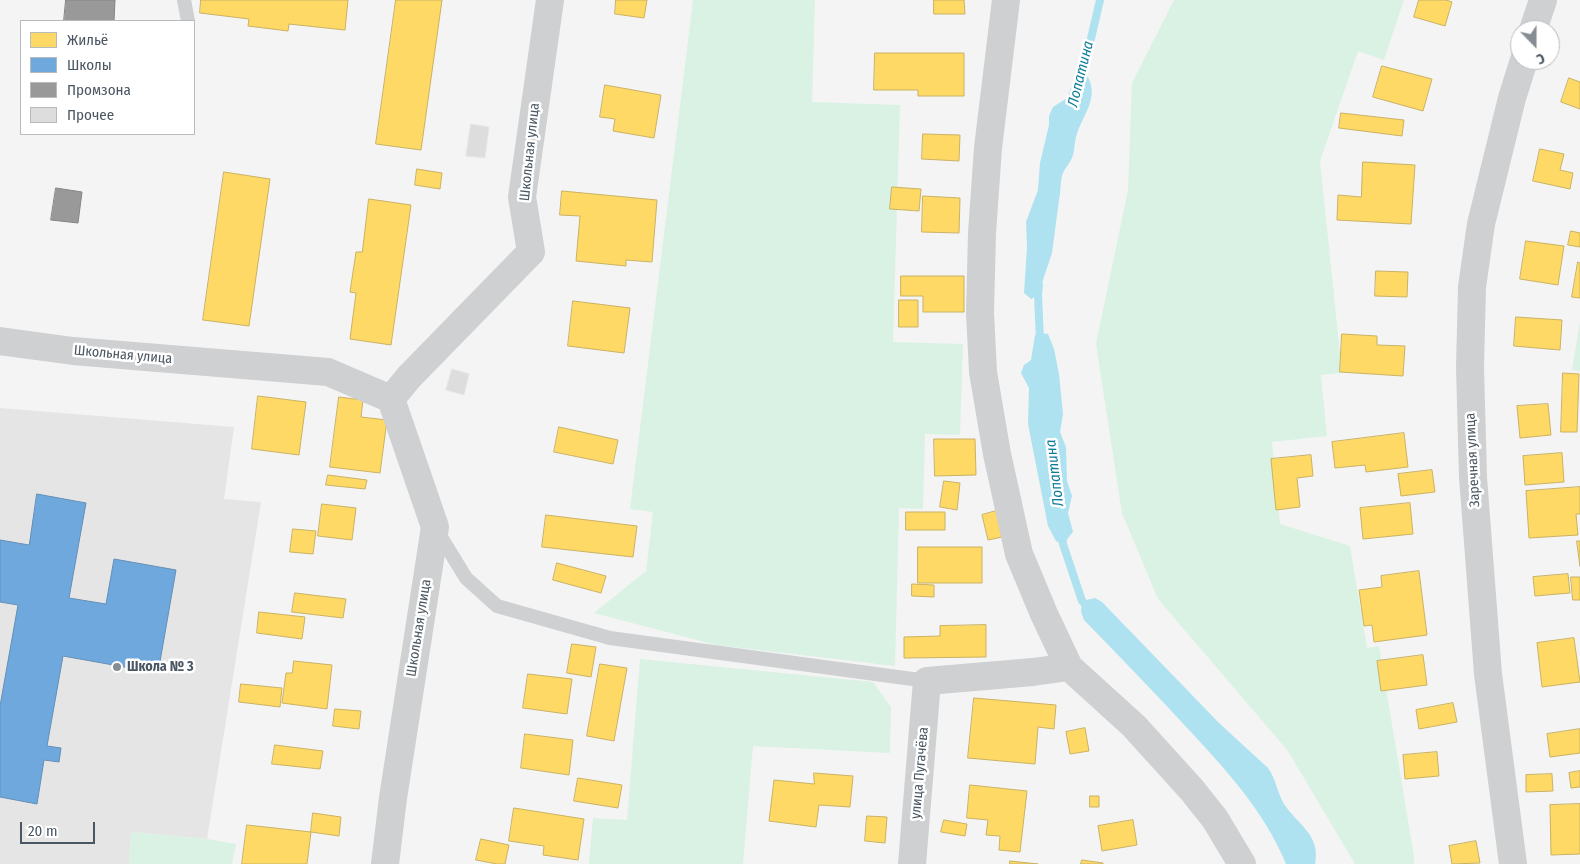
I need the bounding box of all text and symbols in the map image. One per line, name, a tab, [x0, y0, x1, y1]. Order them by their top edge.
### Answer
legend	[20, 20, 195, 135]
north arrow	[1510, 20, 1560, 70]
text: Жильё	[67, 31, 108, 49]
water label: Лопатина	[1064, 39, 1098, 109]
text: С	[1534, 49, 1547, 68]
text: Школы	[67, 56, 112, 74]
text: Промзона	[67, 81, 131, 99]
street label: Школьная улица	[516, 102, 544, 202]
text: Прочее	[67, 106, 114, 124]
street label: Школьная улица	[73, 342, 173, 368]
street label: Заречная улица	[1462, 412, 1484, 508]
water label: Лопатина	[1042, 439, 1068, 507]
street label: Школьная улица	[403, 578, 435, 678]
place label: Школа № 3	[127, 659, 194, 675]
marker: Школа № 3	[111, 661, 123, 673]
street label: улица Пугачёва	[908, 726, 932, 820]
scale bar	[22, 812, 98, 844]
text: 20 m	[28, 822, 58, 840]

